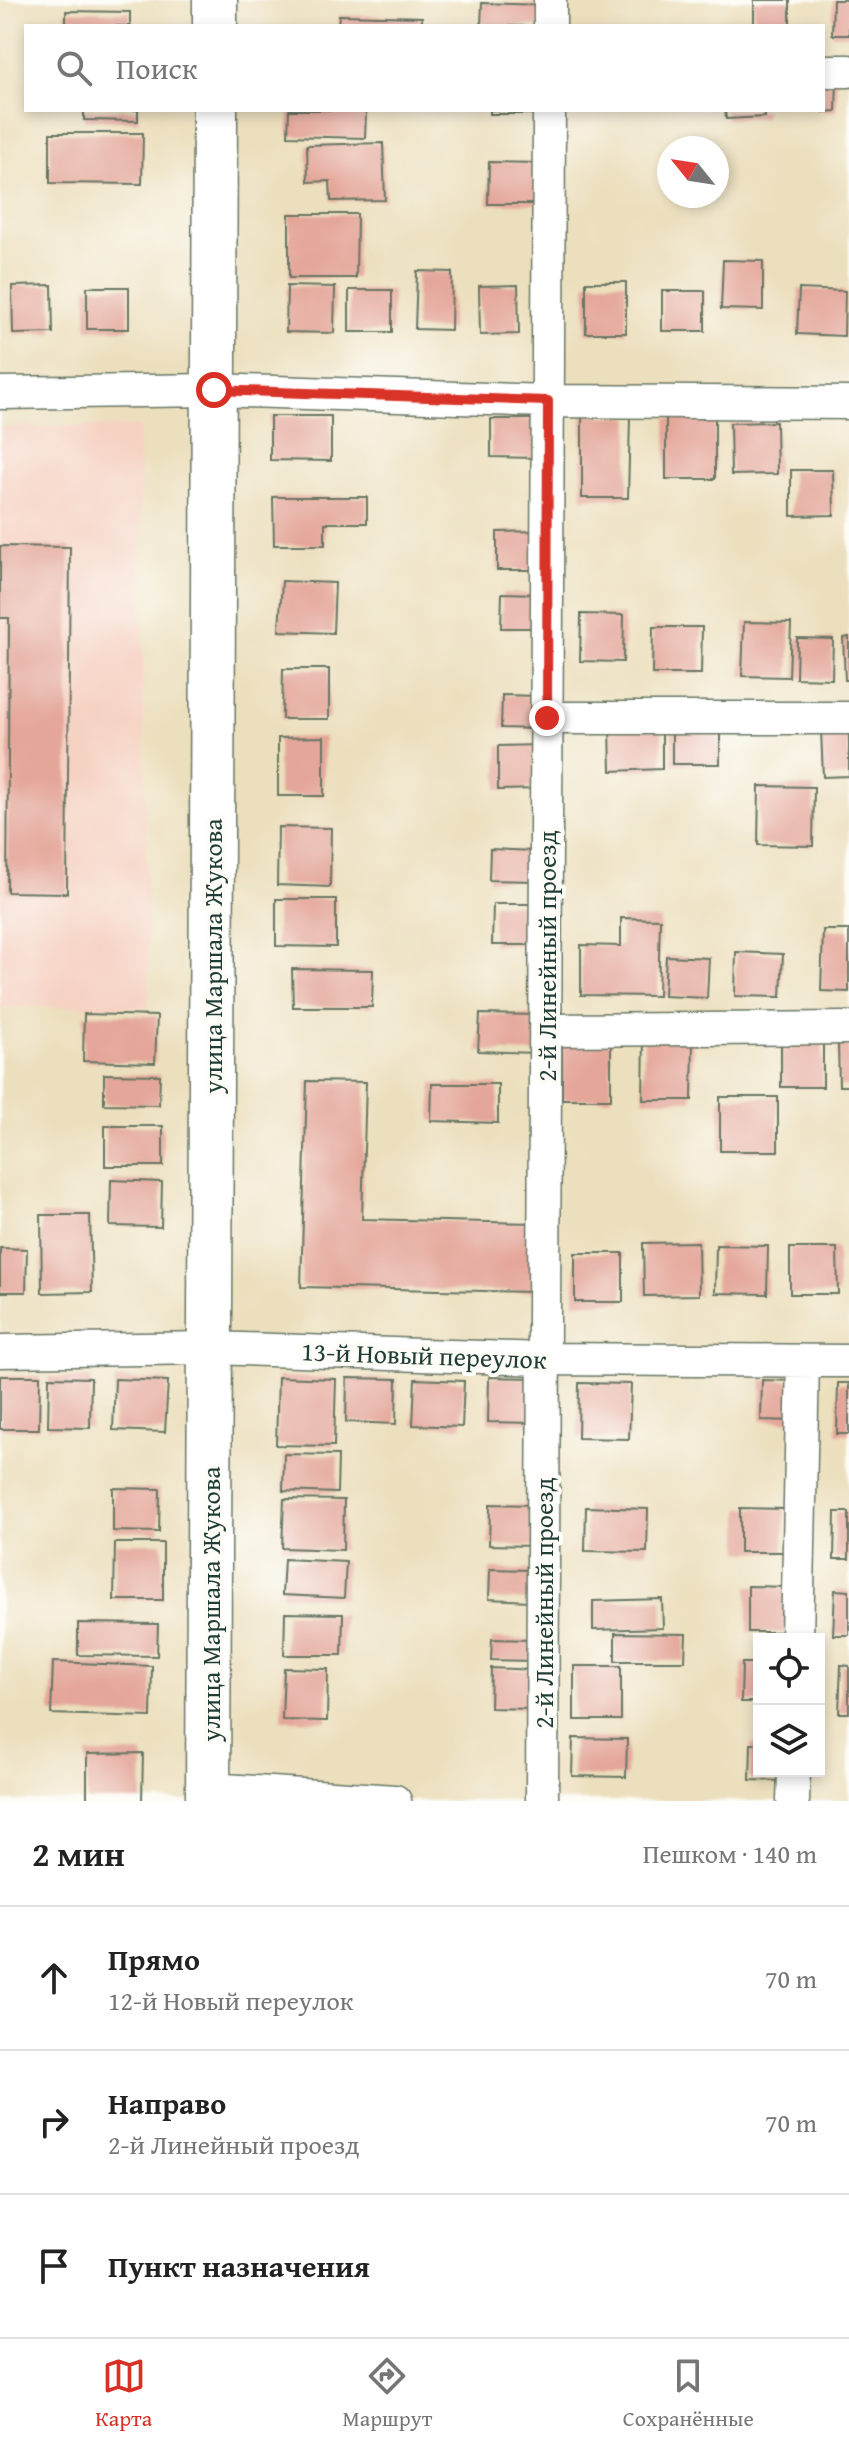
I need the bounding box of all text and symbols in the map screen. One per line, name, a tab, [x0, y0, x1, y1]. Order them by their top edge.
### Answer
search box	[24, 24, 825, 112]
icon: search	[52, 46, 96, 90]
text: Поиск	[116, 46, 198, 90]
north arrow	[657, 136, 729, 208]
route start	[196, 372, 232, 408]
route end	[529, 700, 565, 736]
street label: улица Маршала Жукова	[193, 818, 232, 1095]
street label: 2-й Линейный проезд	[527, 830, 566, 1082]
street label: 13-й Новый переулок	[301, 1331, 548, 1379]
street label: улица Маршала Жукова	[191, 1466, 230, 1743]
street label: 2-й Линейный проезд	[524, 1477, 563, 1729]
map controls	[753, 1633, 825, 1777]
button: locate	[753, 1633, 825, 1705]
button: layers	[753, 1705, 825, 1777]
text: 2 мин	[32, 1829, 125, 1878]
text: Пешком · 140 m	[643, 1834, 817, 1873]
text: Прямо	[108, 1937, 200, 1981]
icon: ahead	[32, 1956, 76, 2000]
text: 70 m	[765, 1959, 817, 1998]
text: 12-й Новый переулок	[108, 1981, 353, 2020]
text: Направо	[108, 2081, 226, 2125]
icon: right	[32, 2100, 76, 2144]
text: 70 m	[765, 2103, 817, 2142]
text: 2-й Линейный проезд	[108, 2125, 359, 2164]
icon: arrive	[32, 2244, 76, 2288]
text: Пункт назначения	[108, 2244, 370, 2288]
tab: Карта	[95, 2354, 152, 2434]
tab: Маршрут	[342, 2354, 432, 2434]
tab: Сохранённые	[623, 2354, 754, 2434]

